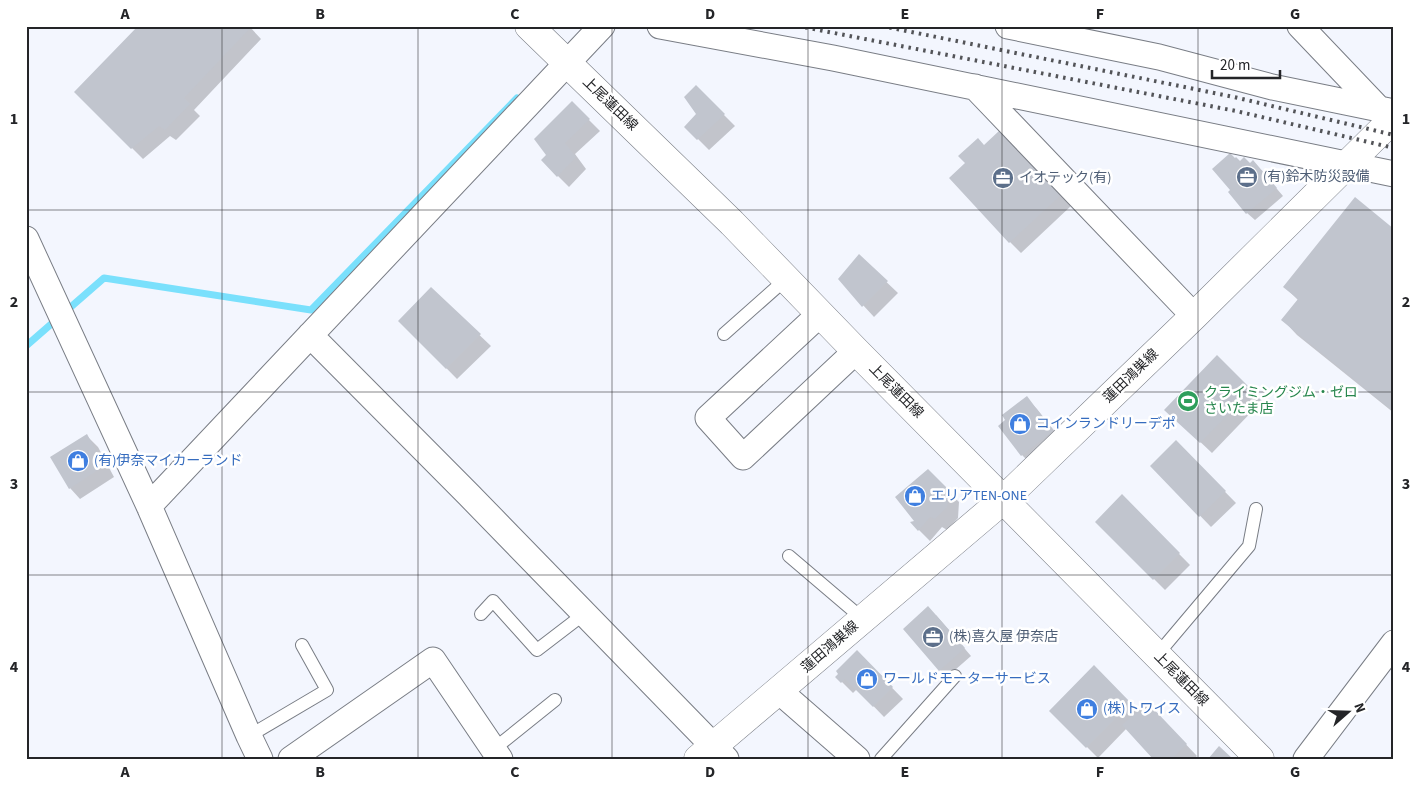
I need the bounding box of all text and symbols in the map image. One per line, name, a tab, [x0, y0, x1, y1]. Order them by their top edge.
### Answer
text: A	[119, 3, 130, 25]
text: B	[315, 3, 325, 25]
text: C	[510, 3, 520, 25]
text: D	[705, 3, 715, 25]
text: E	[901, 3, 909, 25]
text: F	[1096, 3, 1104, 25]
text: G	[1290, 3, 1300, 25]
scale bar	[1212, 48, 1280, 80]
text: 20 m	[1220, 55, 1250, 76]
street label: 上尾蓮田線	[578, 72, 642, 136]
text: 1	[10, 108, 18, 130]
text: 1	[1402, 108, 1410, 130]
office icon: (有)鈴木防災設備	[1235, 165, 1259, 189]
office icon: イオテック(有)	[991, 166, 1015, 190]
place label: (有)鈴木防災設備	[1263, 167, 1369, 187]
place label: イオテック(有)	[1019, 168, 1111, 188]
text: 2	[10, 291, 18, 313]
text: 2	[1402, 291, 1410, 313]
street label: 蓮田鴻巣線	[1099, 344, 1163, 408]
street label: 上尾蓮田線	[864, 359, 928, 423]
place label: クライミングジム・ゼロ さいたま店	[1204, 383, 1358, 419]
sports icon: クライミングジム・ゼロ さいたま店	[1176, 389, 1200, 413]
shop icon: コインランドリーデポ	[1008, 412, 1032, 436]
place label: コインランドリーデポ	[1036, 414, 1176, 434]
shop icon: (有)伊奈マイカーランド	[66, 449, 90, 473]
place label: (有)伊奈マイカーランド	[94, 451, 242, 471]
text: 3	[10, 473, 18, 495]
text: 3	[1402, 473, 1410, 495]
shop icon: エリアTEN-ONE	[903, 484, 927, 508]
place label: エリアTEN-ONE	[931, 486, 1027, 506]
street label: 蓮田鴻巣線	[797, 616, 863, 678]
office icon: (株)喜久屋 伊奈店	[921, 625, 945, 649]
place label: (株)喜久屋 伊奈店	[949, 627, 1058, 647]
street label: 上尾蓮田線	[1149, 647, 1213, 711]
text: 4	[10, 656, 19, 678]
text: 4	[1402, 656, 1411, 678]
shop icon: ワールドモーターサービス	[855, 667, 879, 691]
place label: ワールドモーターサービス	[883, 669, 1051, 689]
north arrow	[1322, 688, 1372, 738]
shop icon: (株)トワイス	[1075, 697, 1099, 721]
place label: (株)トワイス	[1103, 699, 1181, 719]
text: N	[1348, 700, 1370, 716]
text: A	[119, 761, 130, 783]
text: B	[315, 761, 325, 783]
text: C	[510, 761, 520, 783]
text: D	[705, 761, 715, 783]
text: E	[901, 761, 909, 783]
text: F	[1096, 761, 1104, 783]
text: G	[1290, 761, 1300, 783]

